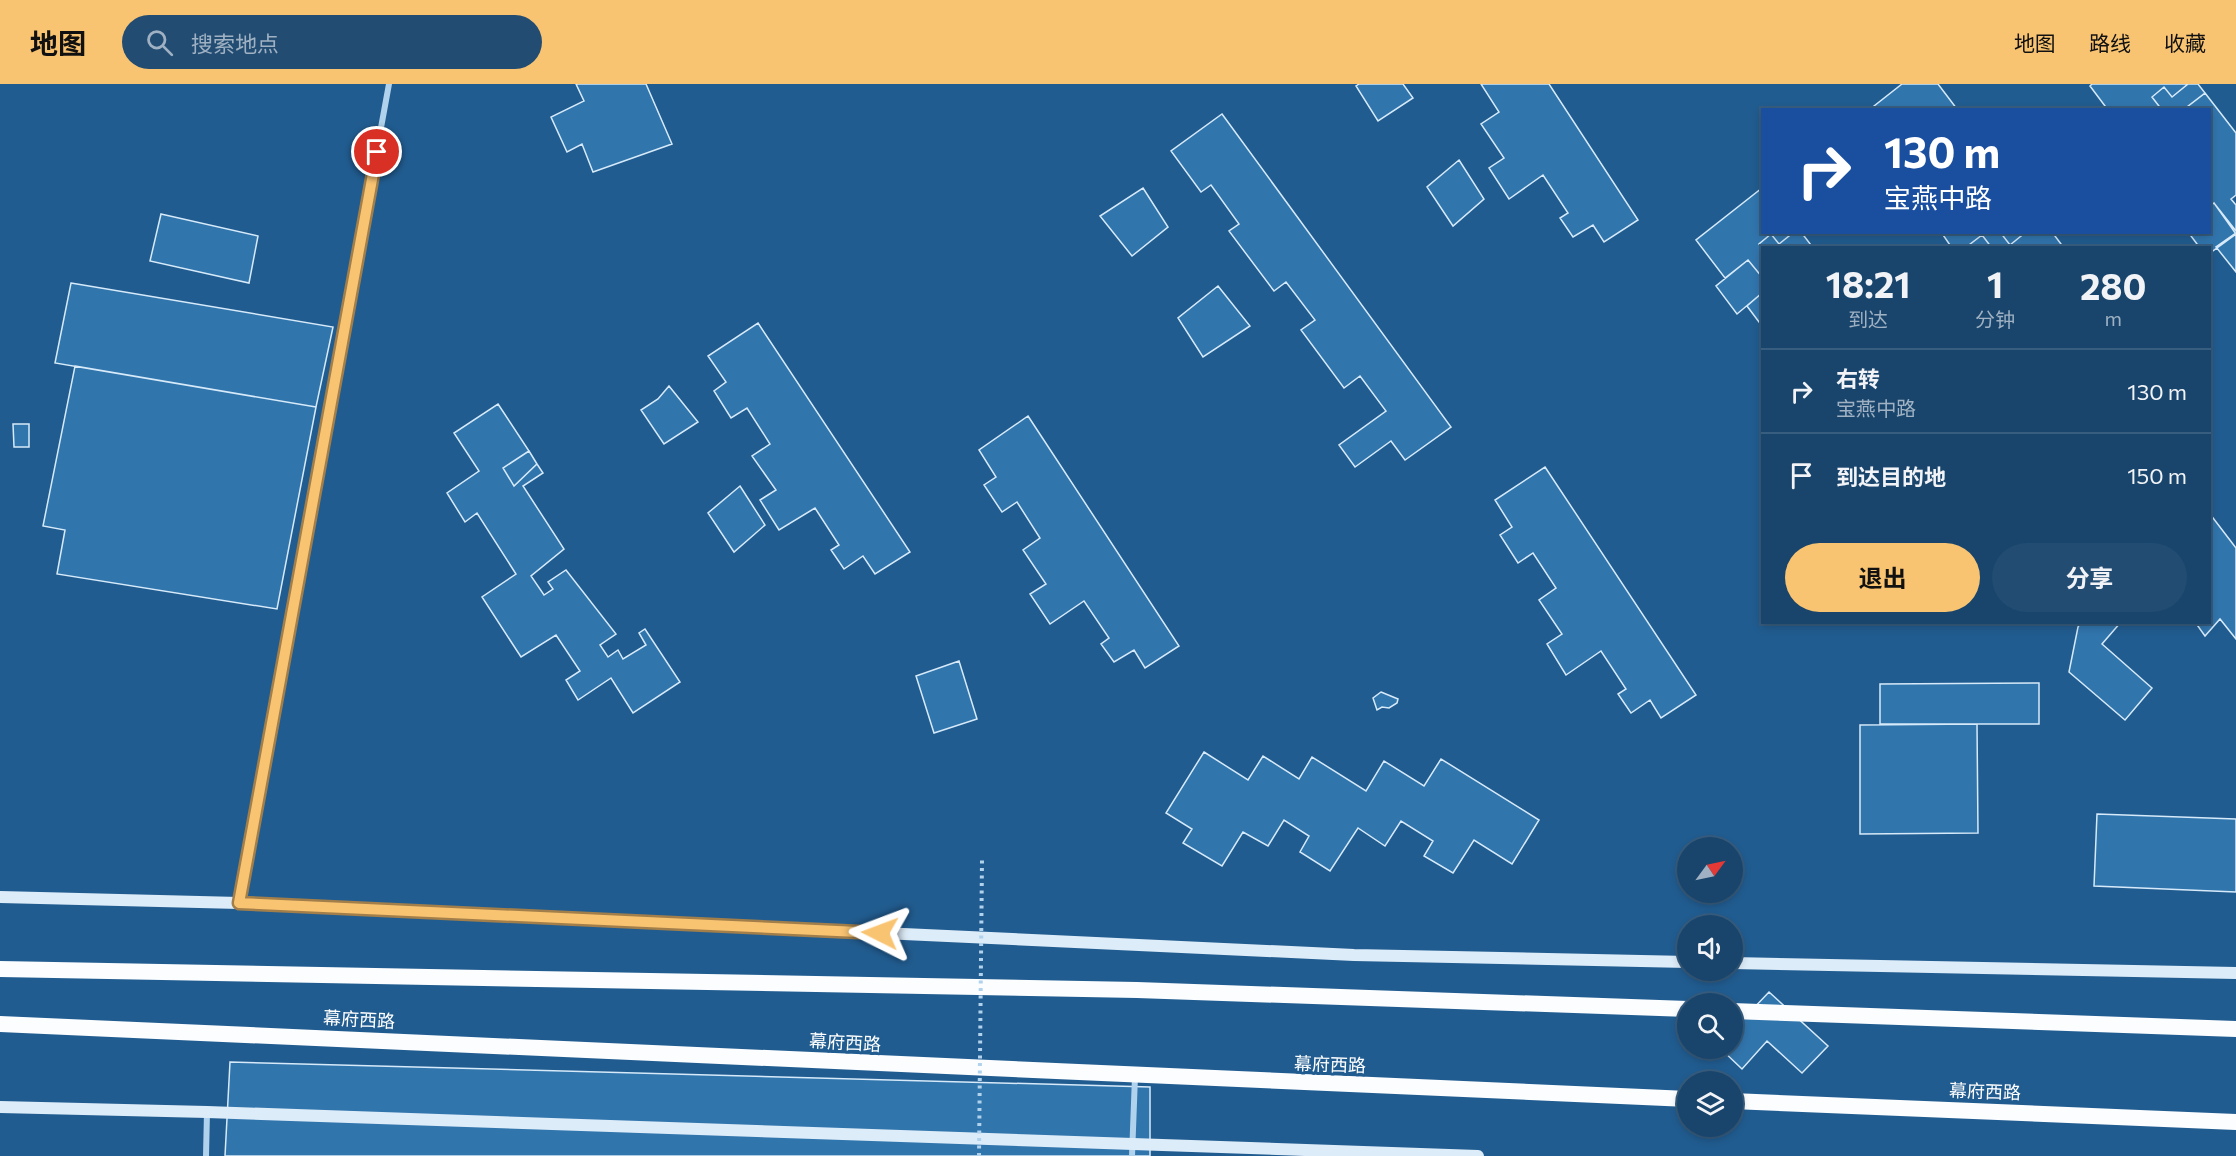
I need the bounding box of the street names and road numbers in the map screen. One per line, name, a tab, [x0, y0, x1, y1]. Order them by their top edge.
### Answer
street label: 幕府西路	[323, 1006, 396, 1032]
street label: 幕府西路	[809, 1029, 882, 1055]
street label: 幕府西路	[1294, 1052, 1366, 1076]
street label: 幕府西路	[1949, 1079, 2021, 1103]

